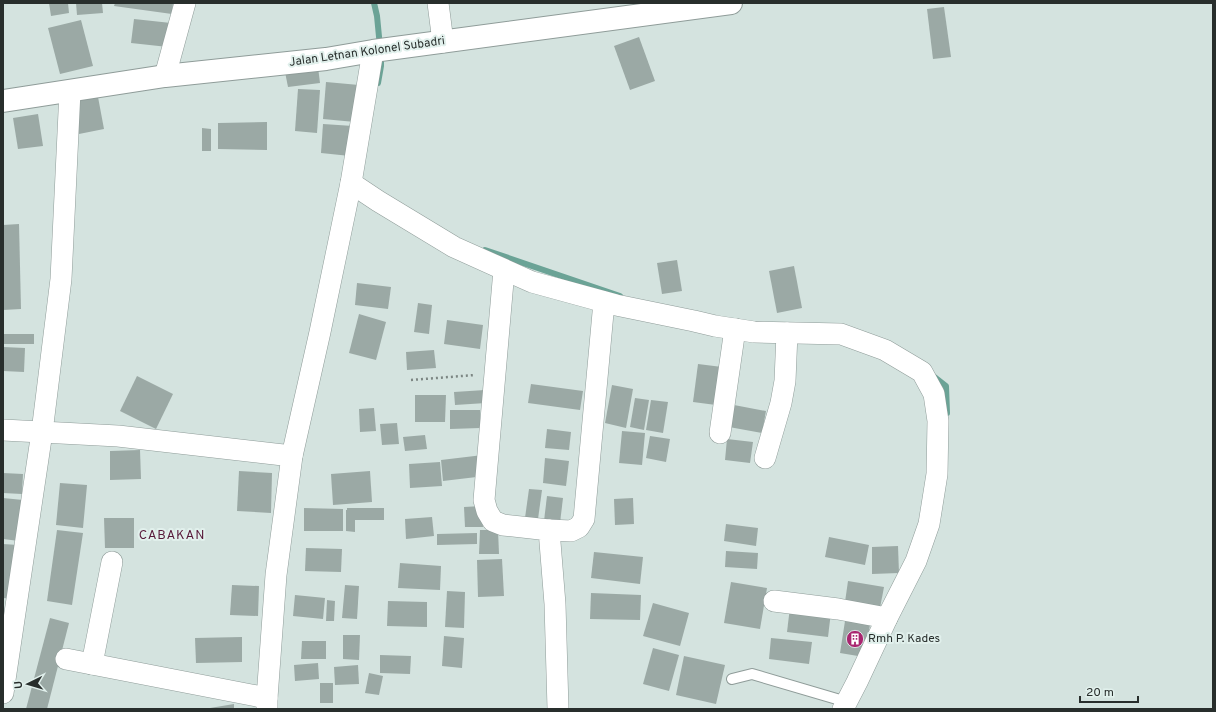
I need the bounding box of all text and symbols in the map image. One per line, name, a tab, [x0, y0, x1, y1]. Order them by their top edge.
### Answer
street label: Jalan Letnan Kolonel Subadri	[288, 33, 446, 71]
district label: CABAKAN	[139, 528, 205, 544]
building icon: Rmh P. Kades	[845, 629, 865, 649]
place label: Rmh P. Kades	[868, 631, 940, 647]
north arrow	[8, 664, 48, 704]
scale bar	[1080, 678, 1138, 704]
text: U	[12, 680, 26, 689]
text: 20 m	[1086, 685, 1114, 701]

